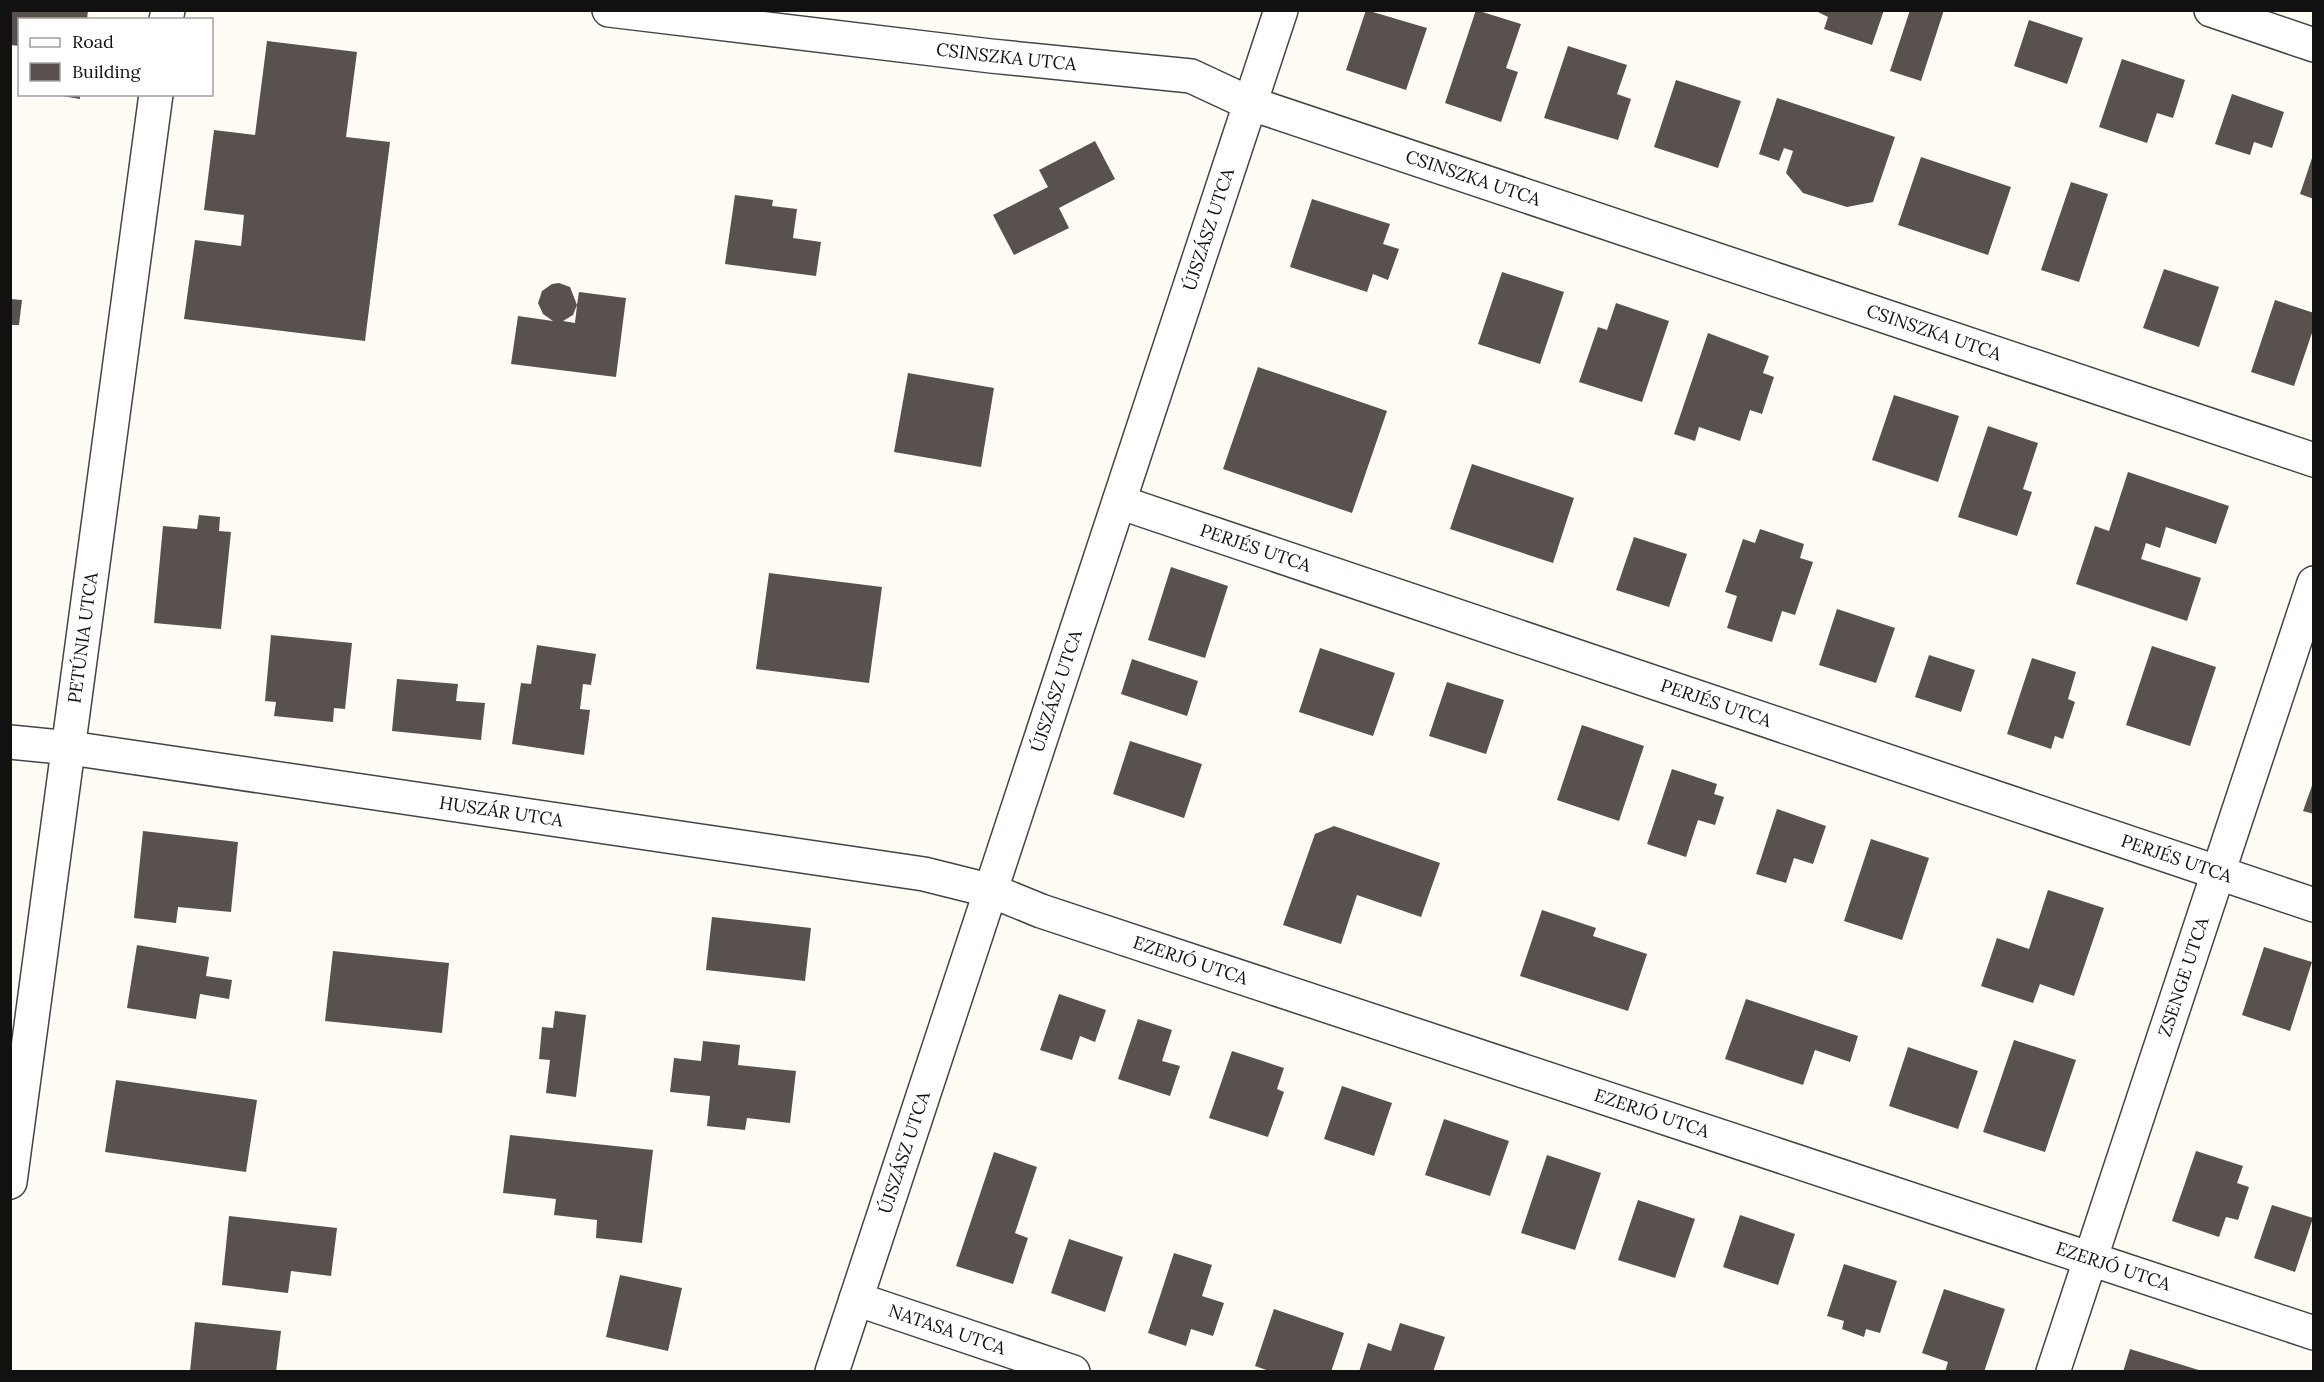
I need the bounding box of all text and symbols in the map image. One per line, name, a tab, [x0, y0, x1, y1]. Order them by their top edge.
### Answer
legend	[18, 18, 213, 96]
text: Road	[72, 30, 114, 53]
street label: CSINSZKA UTCA	[935, 37, 1078, 76]
text: Building	[72, 60, 142, 83]
street label: CSINSZKA UTCA	[1403, 144, 1544, 211]
street label: ÚJSZÁSZ UTCA	[1177, 165, 1239, 293]
street label: CSINSZKA UTCA	[1864, 299, 2005, 366]
street label: PERJÉS UTCA	[1197, 518, 1315, 577]
street label: PETÚNIA UTCA	[62, 570, 103, 705]
street label: ÚJSZÁSZ UTCA	[1025, 626, 1087, 755]
street label: PERJÉS UTCA	[1658, 674, 1775, 732]
street label: HUSZÁR UTCA	[438, 791, 565, 832]
street label: PERJÉS UTCA	[2118, 829, 2236, 888]
street label: ZSENGE UTCA	[2153, 914, 2214, 1040]
street label: EZERJÓ UTCA	[1130, 930, 1252, 990]
street label: EZERJÓ UTCA	[1592, 1083, 1713, 1143]
street label: ÚJSZÁSZ UTCA	[873, 1088, 935, 1217]
street label: EZERJÓ UTCA	[2053, 1236, 2174, 1296]
street label: NATASA UTCA	[886, 1299, 1009, 1360]

